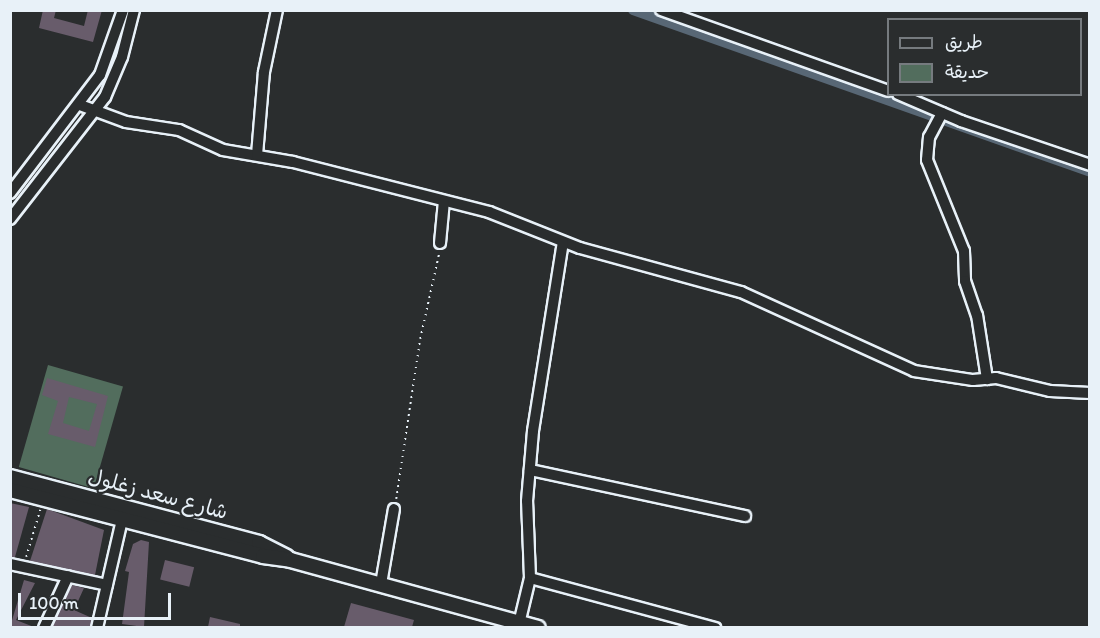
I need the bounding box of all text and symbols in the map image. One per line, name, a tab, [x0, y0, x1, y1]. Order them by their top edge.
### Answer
legend	[887, 18, 1082, 96]
text: طريق	[945, 31, 983, 53]
text: حديقة	[945, 61, 989, 83]
street label: شارع سعد زغلول	[86, 463, 230, 525]
scale bar	[21, 581, 174, 619]
text: 100 m	[29, 592, 79, 614]

